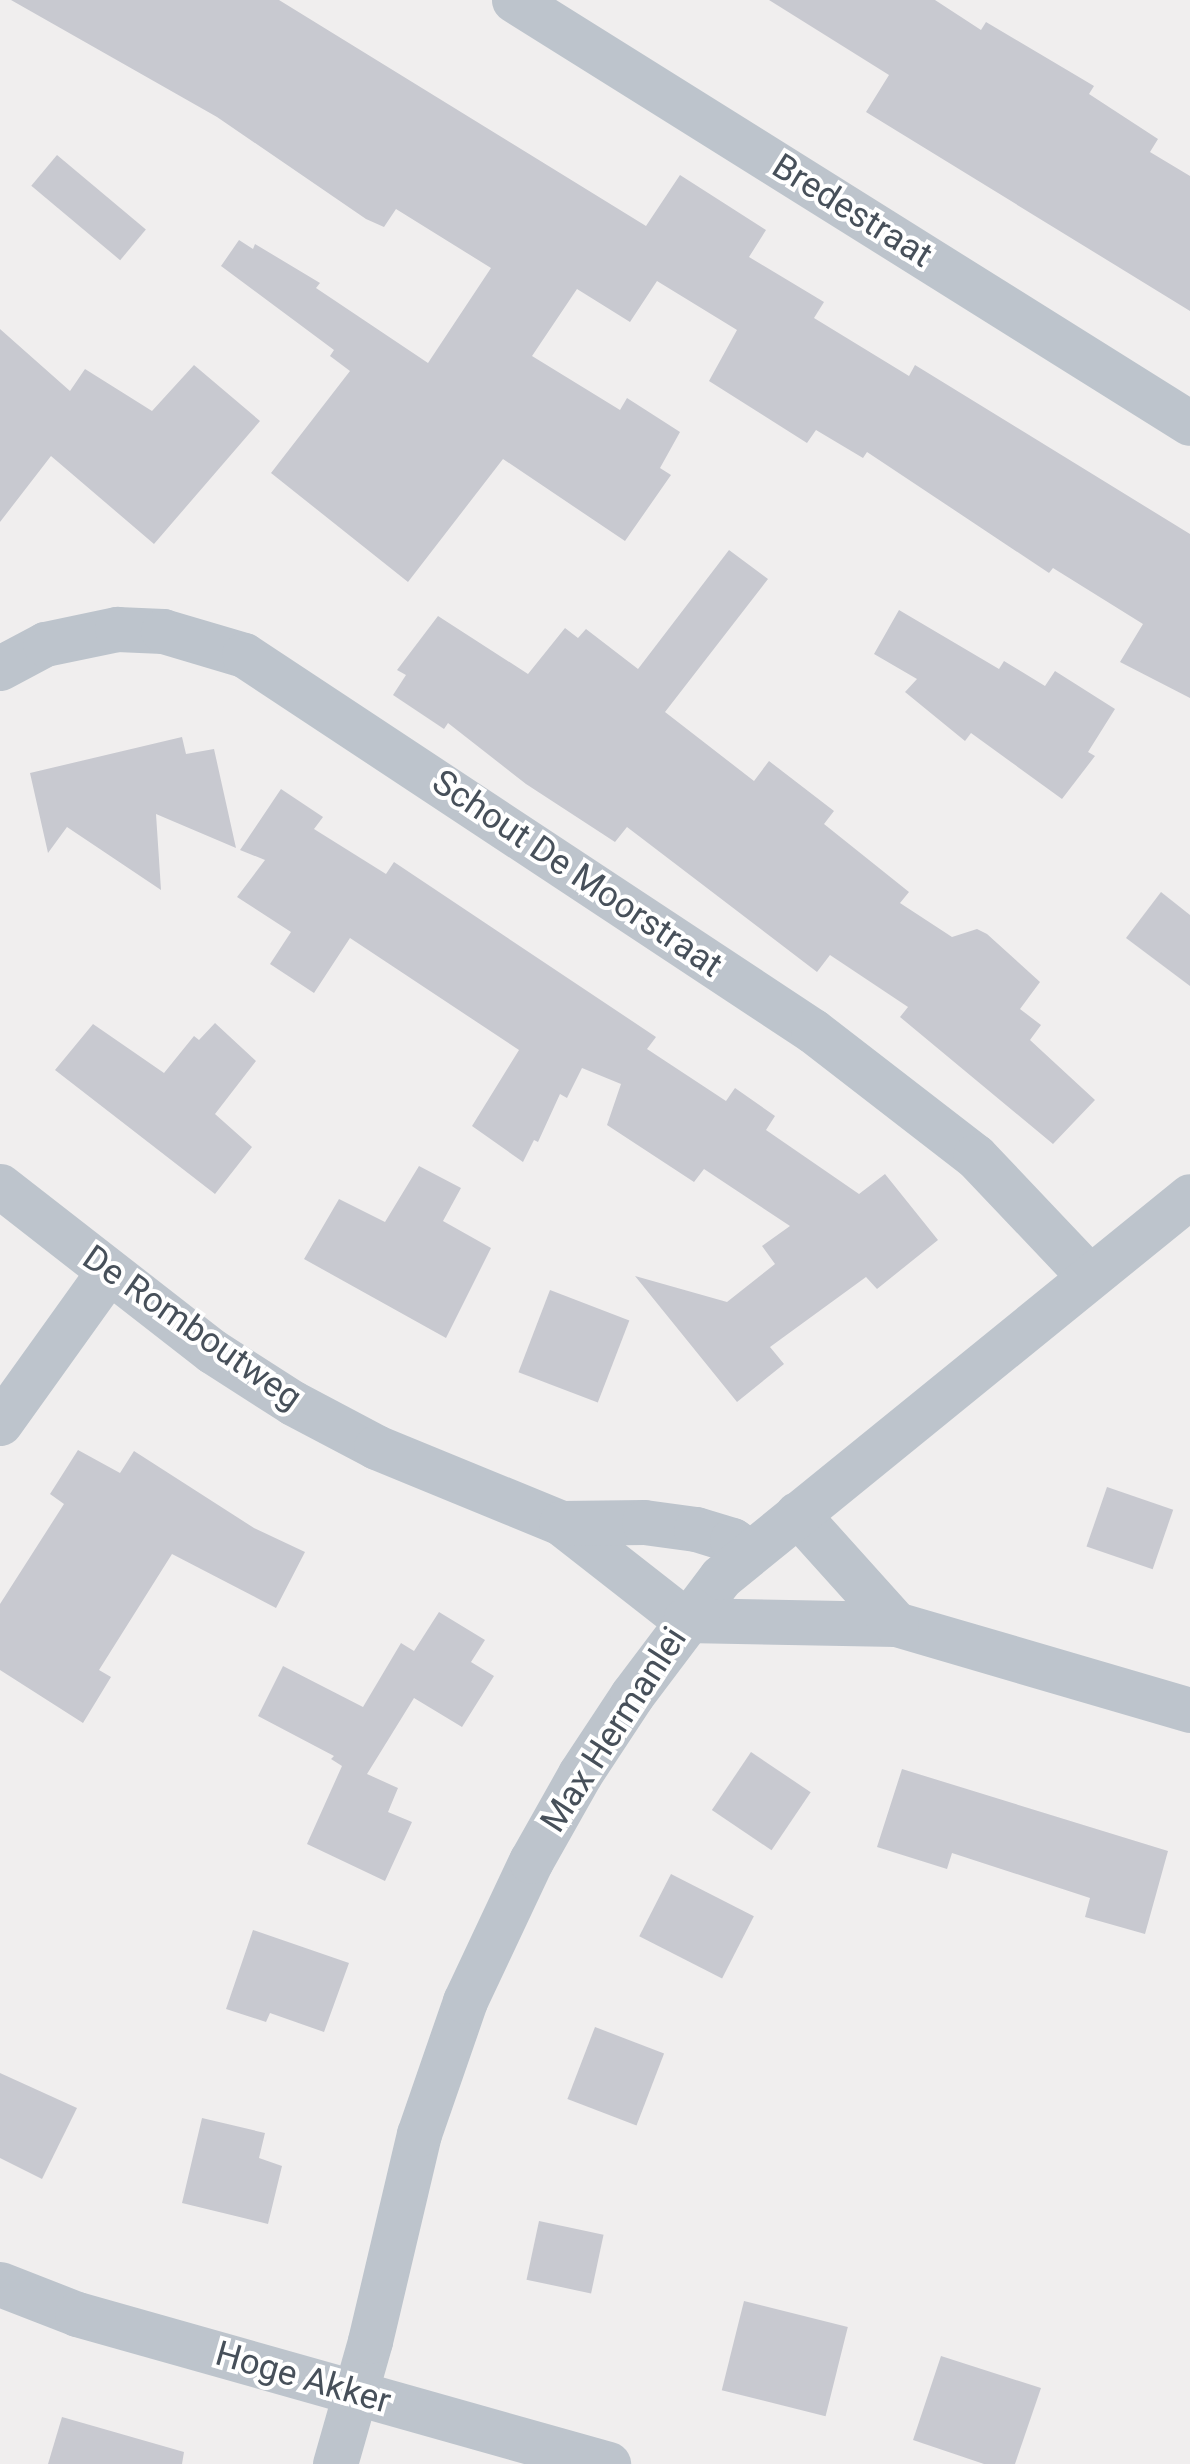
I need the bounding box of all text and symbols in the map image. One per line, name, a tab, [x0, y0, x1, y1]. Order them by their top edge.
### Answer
street label: Bredestraat	[764, 145, 940, 277]
street label: Schout De Moorstraat	[424, 761, 730, 987]
street label: De Romboutweg	[75, 1237, 309, 1419]
street label: Max Hermanlei	[532, 1620, 696, 1840]
street label: Hoge Akker	[211, 2333, 395, 2423]

